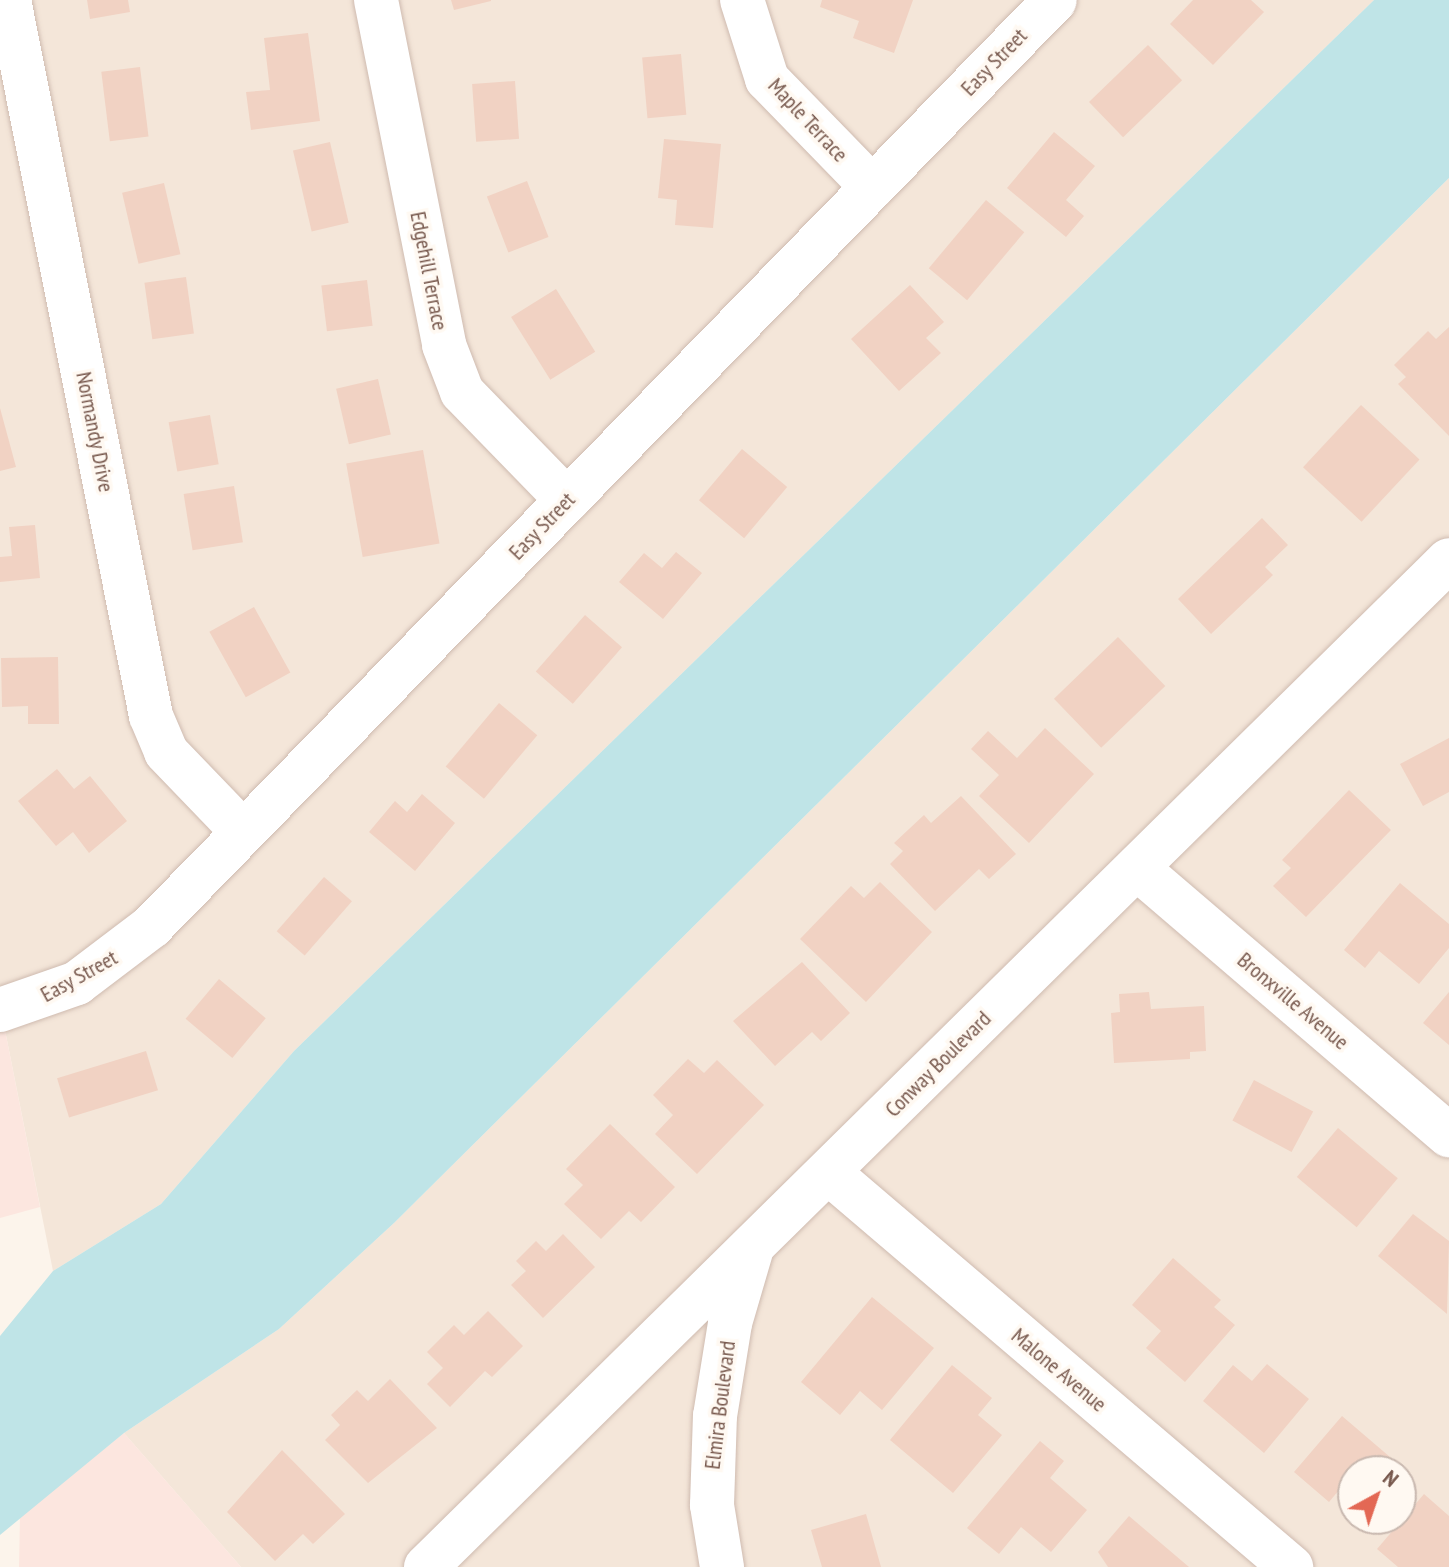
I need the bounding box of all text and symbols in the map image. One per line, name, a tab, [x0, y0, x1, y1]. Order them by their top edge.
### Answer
street label: Easy Street	[955, 23, 1033, 101]
street label: Maple Terrace	[762, 72, 854, 168]
street label: Edgehill Terrace	[405, 209, 453, 333]
street label: Normandy Drive	[70, 369, 120, 495]
street label: Easy Street	[503, 487, 581, 565]
street label: Easy Street	[36, 944, 122, 1008]
street label: Bronxville Avenue	[1232, 947, 1354, 1055]
street label: Conway Boulevard	[879, 1005, 997, 1123]
street label: Malone Avenue	[1006, 1322, 1112, 1418]
street label: Elmira Boulevard	[699, 1339, 741, 1471]
north arrow	[1337, 1455, 1417, 1535]
text: N	[1378, 1464, 1405, 1493]

